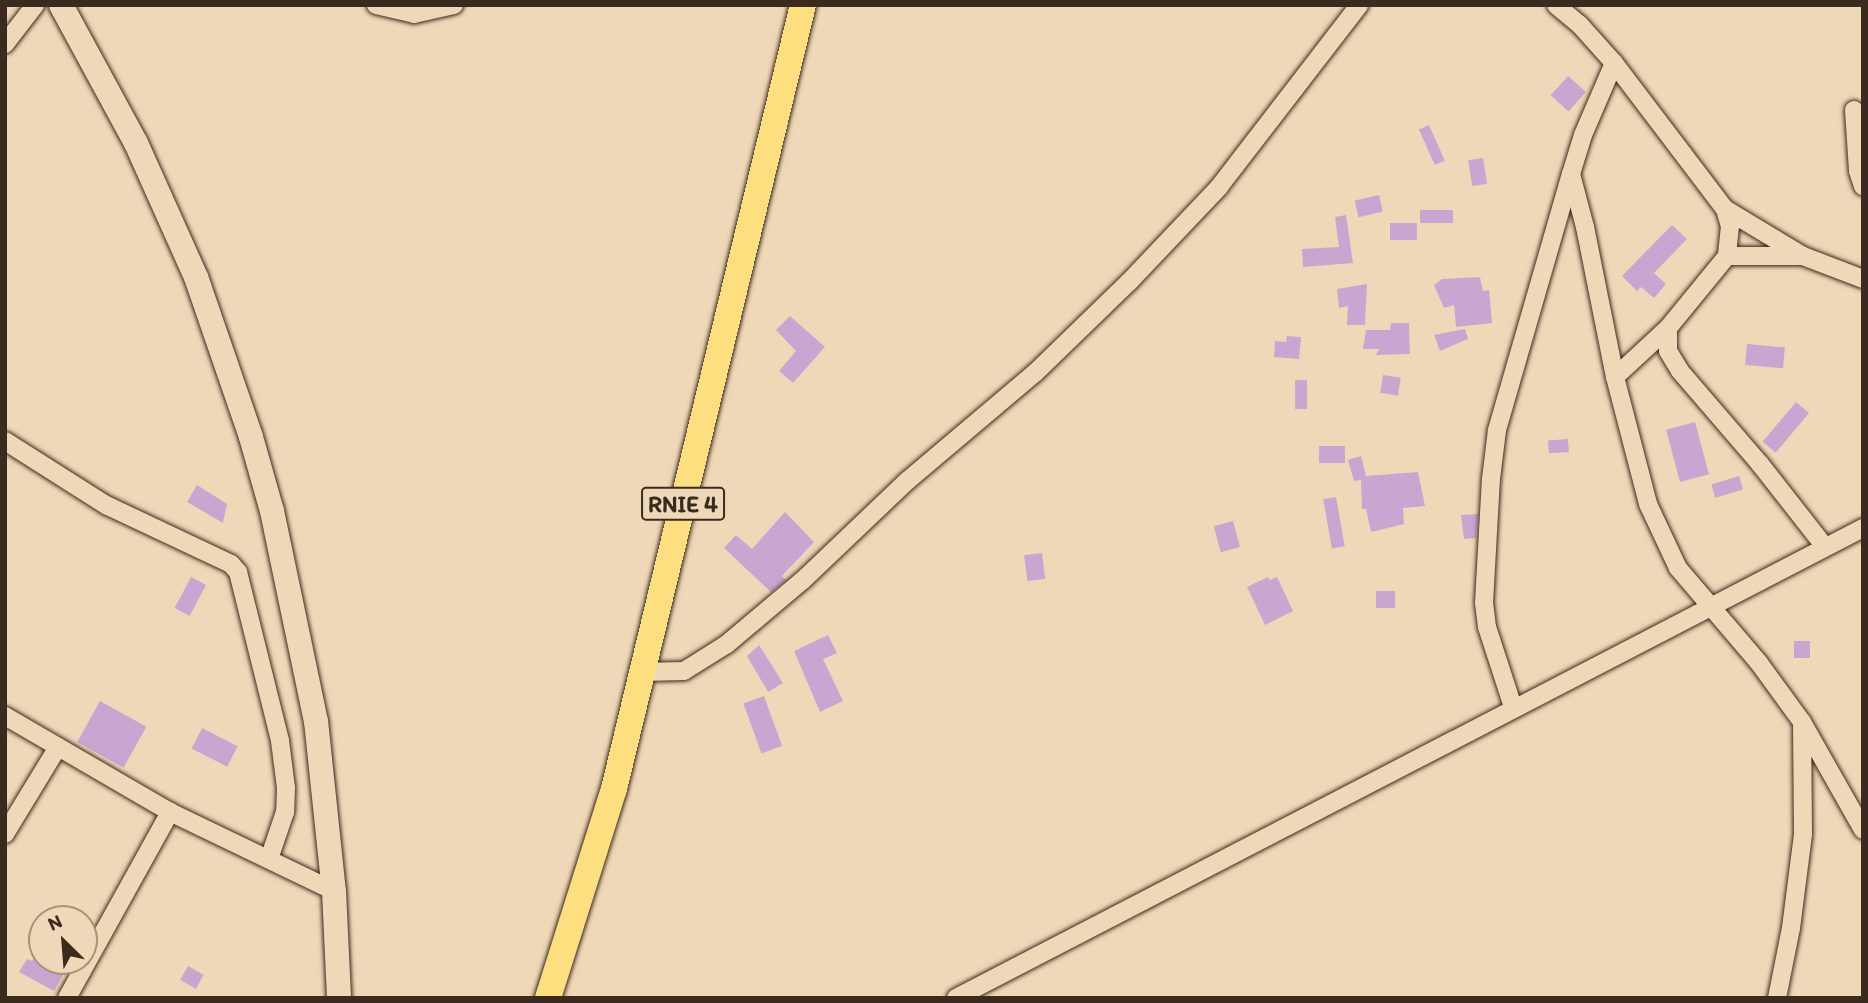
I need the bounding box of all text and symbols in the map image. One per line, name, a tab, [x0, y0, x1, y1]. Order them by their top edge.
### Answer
road number: RNIE 4	[641, 484, 725, 524]
north arrow	[28, 905, 98, 975]
text: N	[44, 909, 65, 935]

